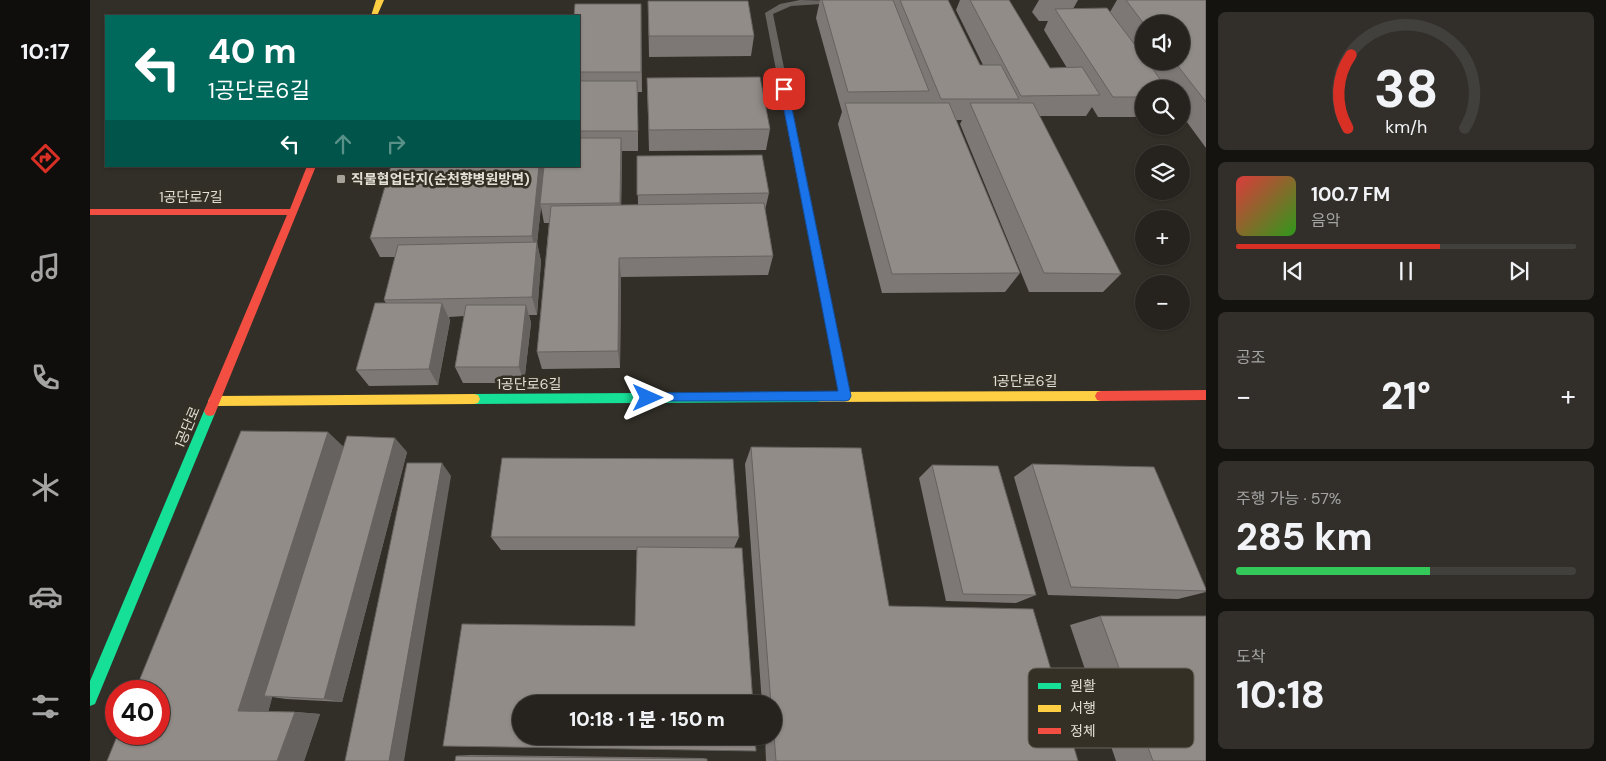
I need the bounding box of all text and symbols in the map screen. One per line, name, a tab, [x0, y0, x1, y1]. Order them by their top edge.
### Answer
map controls	[1135, 15, 1190, 330]
button: sound	[1135, 15, 1190, 70]
text: 40 m	[208, 28, 297, 74]
icon: left	[125, 35, 190, 100]
text: 10:17	[21, 37, 69, 66]
text: 38	[1374, 55, 1438, 123]
pin	[763, 68, 805, 110]
icon: arrive	[770, 75, 798, 103]
text: 1공단로6길	[208, 76, 310, 105]
button: search	[1135, 80, 1190, 135]
text: km/h	[1385, 115, 1427, 139]
icon: left	[276, 130, 304, 158]
icon: ahead	[329, 130, 357, 158]
icon: right	[382, 130, 410, 158]
icon: directions	[28, 141, 63, 176]
button: layers	[1135, 145, 1190, 200]
place label: 직물협업단지(순천향병원방면)	[351, 170, 530, 188]
marker: 직물협업단지(순천향병원방면)	[335, 173, 347, 185]
text: 100.7 FM	[1311, 182, 1390, 207]
street label: 1공단로7길	[159, 188, 223, 206]
button: +	[1135, 210, 1190, 265]
text: 음악	[1311, 210, 1340, 231]
icon: music	[28, 250, 63, 285]
icon: previous	[1279, 257, 1307, 285]
icon: pause	[1392, 257, 1420, 285]
icon: next	[1505, 257, 1533, 285]
button: −	[1135, 275, 1190, 330]
text: 공조	[1236, 347, 1265, 368]
icon: phone	[28, 360, 63, 395]
position arrow	[621, 371, 673, 423]
text: 21°	[1381, 371, 1431, 421]
street label: 1공단로6길	[993, 372, 1057, 390]
street label: 1공단로6길	[497, 375, 561, 393]
text: −	[1236, 378, 1251, 415]
text: +	[1561, 378, 1576, 415]
street label: 1공단로	[170, 404, 204, 450]
icon: climate	[28, 470, 63, 505]
text: 주행 가능 · 57%	[1236, 488, 1341, 509]
text: 285 km	[1236, 512, 1373, 562]
icon: car	[28, 579, 63, 614]
text: 도착	[1236, 646, 1265, 667]
legend	[1028, 668, 1194, 748]
text: 10:18	[1236, 670, 1325, 720]
text: 원활	[1070, 677, 1096, 695]
speed limit sign: 40	[105, 680, 170, 745]
icon: filters	[28, 689, 63, 724]
text: 서행	[1070, 699, 1096, 717]
text: 10:18 · 1 분 · 150 m	[569, 707, 725, 732]
text: 정체	[1070, 722, 1096, 740]

